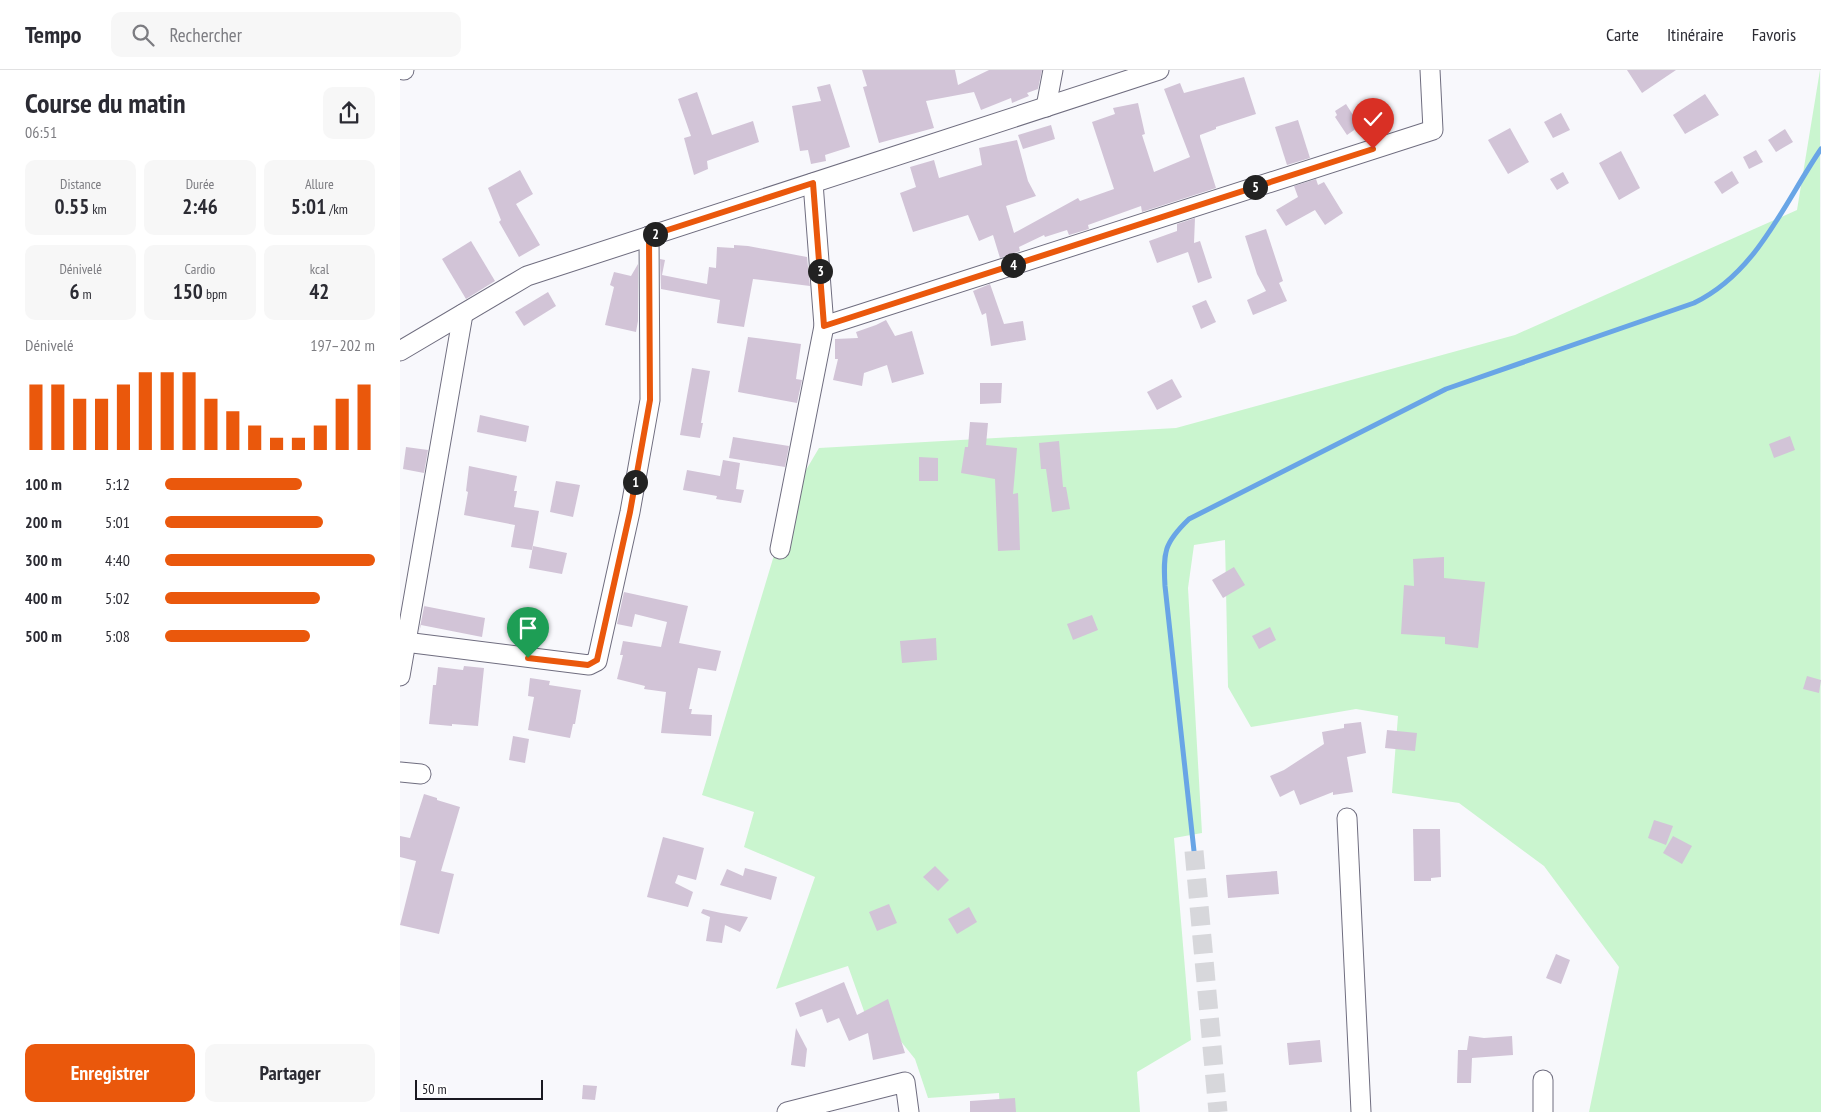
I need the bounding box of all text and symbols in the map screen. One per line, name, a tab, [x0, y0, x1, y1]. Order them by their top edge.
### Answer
search box	[111, 12, 461, 57]
text: Tempo	[25, 19, 81, 50]
icon: search	[129, 21, 157, 49]
text: Rechercher	[169, 23, 242, 47]
text: Carte	[1606, 23, 1639, 46]
text: Itinéraire	[1667, 23, 1724, 46]
text: Favoris	[1752, 23, 1796, 46]
text: Course du matin	[25, 84, 186, 121]
button: share	[323, 87, 375, 139]
pin	[1352, 98, 1394, 149]
icon: check	[1359, 105, 1387, 133]
text: 06:51	[25, 122, 57, 142]
pin: 5	[1242, 174, 1268, 200]
text: Distance	[60, 175, 101, 193]
text: Durée	[186, 175, 214, 193]
text: Allure	[305, 175, 334, 193]
text: 5	[1252, 178, 1259, 196]
text: 0.55	[55, 193, 89, 220]
text: 2:46	[182, 193, 218, 220]
text: 5:01	[291, 193, 326, 220]
text: km	[89, 200, 107, 218]
text: /km	[326, 200, 348, 218]
pin: 2	[642, 222, 668, 246]
text: 2	[652, 225, 659, 243]
pin: 4	[1000, 252, 1026, 278]
text: 4	[1010, 256, 1017, 274]
pin: 3	[808, 258, 832, 284]
text: Dénivelé	[59, 260, 102, 278]
text: Cardio	[185, 260, 215, 278]
text: kcal	[310, 260, 329, 278]
text: 3	[817, 262, 824, 280]
text: 6	[70, 278, 80, 305]
text: 150	[173, 278, 203, 305]
text: 42	[309, 278, 329, 305]
text: m	[80, 285, 92, 303]
text: bpm	[203, 285, 227, 303]
text: Dénivelé	[25, 335, 74, 355]
text: 197–202 m	[310, 335, 375, 355]
pin: 1	[622, 470, 648, 494]
text: 1	[632, 473, 639, 491]
text: 100 m	[25, 474, 62, 494]
text: 5:12	[105, 474, 130, 494]
text: 200 m	[25, 512, 62, 532]
text: 5:01	[105, 512, 130, 532]
text: 300 m	[25, 550, 62, 570]
text: 4:40	[105, 550, 130, 570]
text: 400 m	[25, 588, 62, 608]
text: 5:02	[105, 588, 130, 608]
pin	[507, 607, 549, 658]
icon: arrive	[514, 614, 542, 642]
text: 500 m	[25, 626, 62, 646]
text: 5:08	[105, 626, 130, 646]
button: Enregistrer	[25, 1044, 195, 1102]
button: Partager	[205, 1044, 375, 1102]
scale bar	[415, 1077, 542, 1100]
text: 50 m	[422, 1080, 447, 1098]

